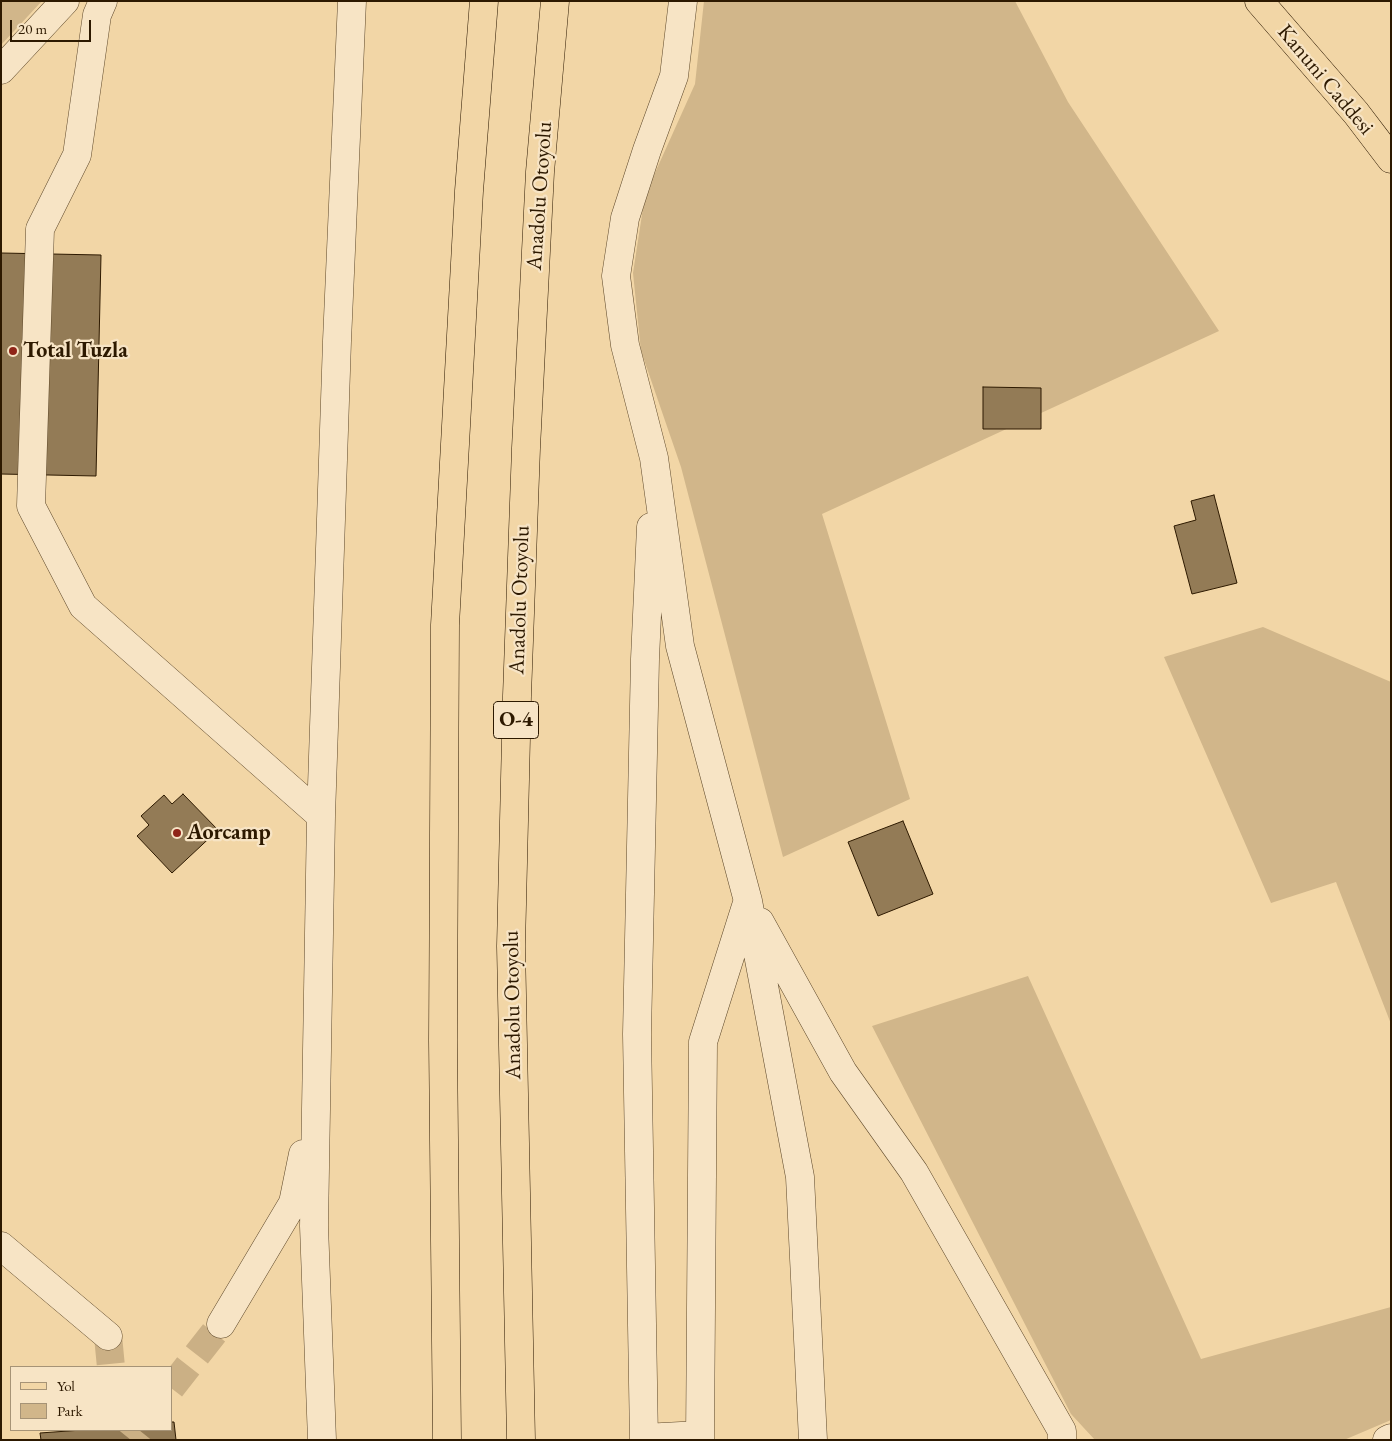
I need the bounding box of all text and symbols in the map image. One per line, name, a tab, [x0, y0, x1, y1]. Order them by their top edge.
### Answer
scale bar	[12, 10, 94, 42]
text: 20 m	[18, 19, 47, 38]
street label: Kanuni Caddesi	[1271, 19, 1379, 141]
street label: Anadolu Otoyolu	[522, 121, 558, 271]
place label: Total Tuzla	[23, 338, 128, 364]
marker: Total Tuzla	[7, 345, 19, 357]
street label: Anadolu Otoyolu	[504, 525, 536, 675]
road number: O-4	[494, 702, 538, 738]
place label: Aorcamp	[187, 820, 271, 846]
marker: Aorcamp	[171, 827, 183, 839]
street label: Anadolu Otoyolu	[499, 930, 527, 1080]
legend	[10, 1366, 172, 1431]
text: Yol	[57, 1376, 75, 1395]
text: Park	[57, 1401, 83, 1420]

